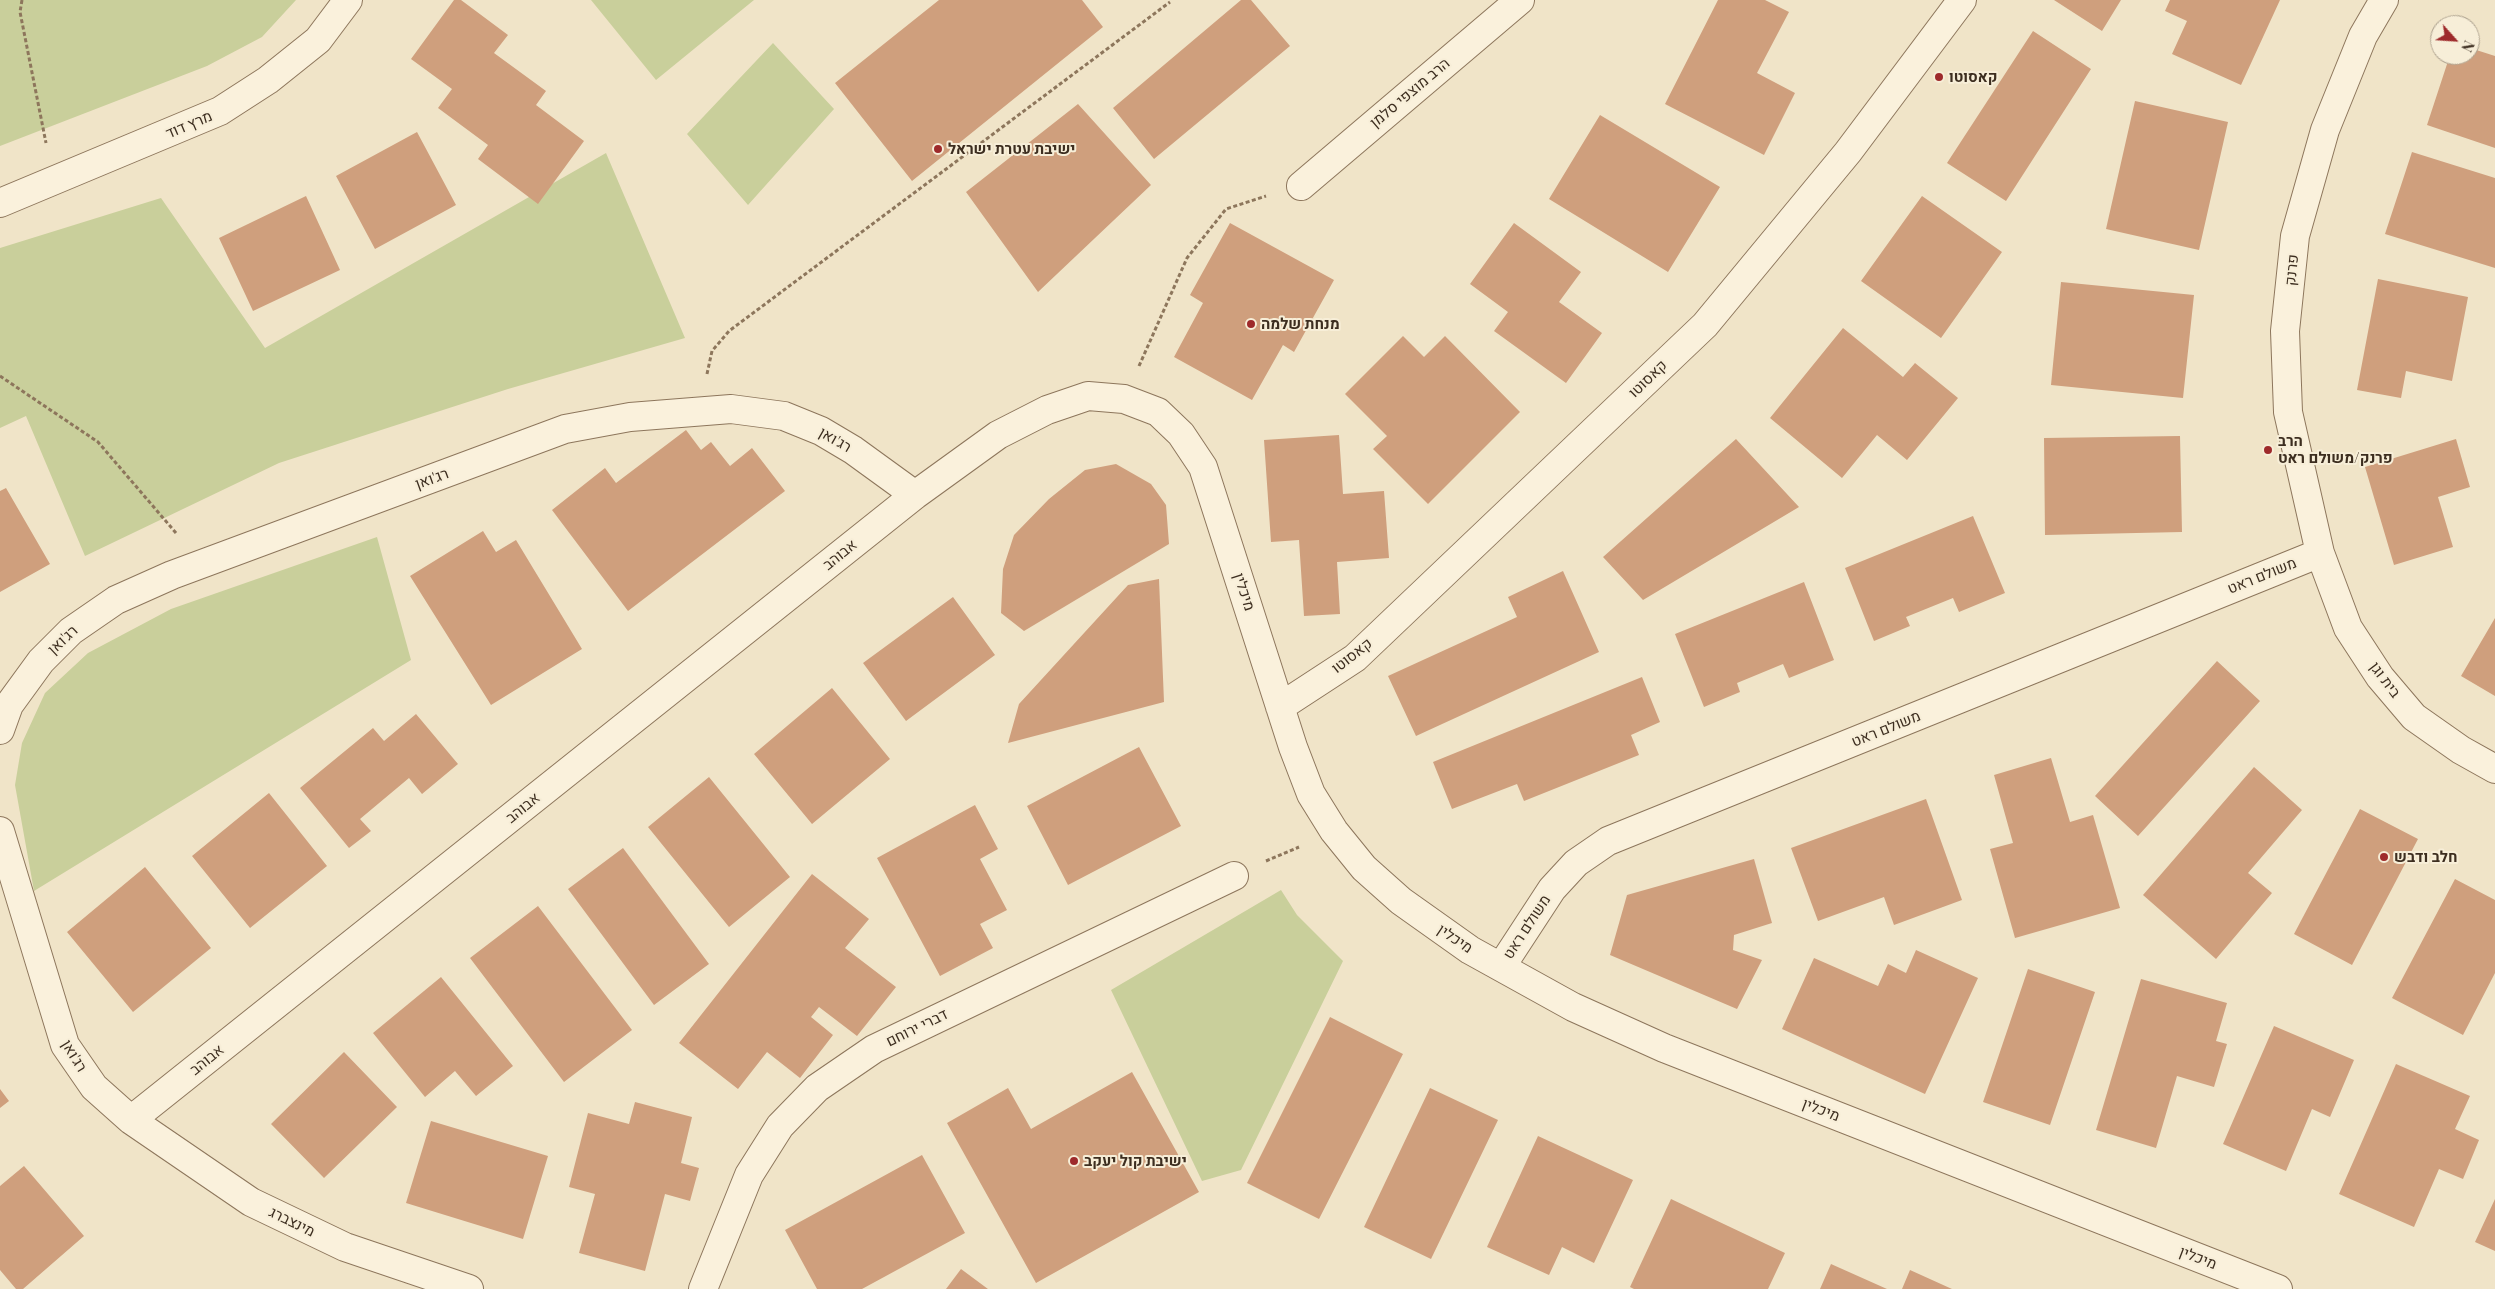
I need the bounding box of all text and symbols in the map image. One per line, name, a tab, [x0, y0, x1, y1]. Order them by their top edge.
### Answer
north arrow	[2430, 15, 2480, 65]
text: N	[2457, 38, 2479, 55]
street label: הרב מוצפי סלמן	[1366, 54, 1454, 132]
place label: קאסוטו	[1949, 68, 1998, 86]
marker: קאסוטו	[1933, 71, 1945, 83]
street label: מרץ דוד	[163, 107, 215, 143]
place label: ישיבת עטרת ישראל	[948, 140, 1075, 158]
marker: ישיבת עטרת ישראל	[932, 143, 944, 155]
street label: פרנק	[2281, 253, 2303, 287]
place label: מנחת שלמה	[1261, 315, 1340, 333]
marker: מנחת שלמה	[1245, 318, 1257, 330]
street label: קאסוטו	[1625, 356, 1671, 402]
street label: רג'ואן	[816, 424, 854, 456]
place label: הרב פרנק/משולם ראט	[2278, 432, 2393, 467]
marker: הרב פרנק/משולם ראט	[2262, 444, 2274, 456]
street label: רג'ואן	[413, 465, 451, 493]
street label: אבוהב	[819, 536, 861, 574]
street label: משולם ראט	[2225, 554, 2299, 598]
street label: מיכלין	[1229, 571, 1259, 613]
street label: רג'ואן	[44, 622, 82, 658]
street label: קאסוטו	[1328, 635, 1376, 677]
street label: בית וגן	[2366, 659, 2404, 701]
street label: משולם ראט	[1849, 707, 1923, 751]
street label: אבוהב	[502, 789, 544, 827]
place label: חלב ודבש	[2394, 848, 2457, 866]
marker: חלב ודבש	[2378, 851, 2390, 863]
street label: משולם ראט	[1500, 891, 1554, 963]
street label: מיכלין	[1434, 921, 1476, 957]
street label: דברי ירוחם	[883, 1005, 951, 1051]
street label: רג'ואן	[57, 1037, 91, 1075]
street label: אבוהב	[186, 1041, 228, 1079]
street label: מיכלין	[1800, 1095, 1842, 1125]
place label: ישיבת קול יעקב	[1084, 1152, 1187, 1170]
marker: ישיבת קול יעקב	[1068, 1155, 1080, 1167]
street label: מינצברג	[266, 1203, 318, 1241]
street label: מיכלין	[2177, 1243, 2219, 1273]

